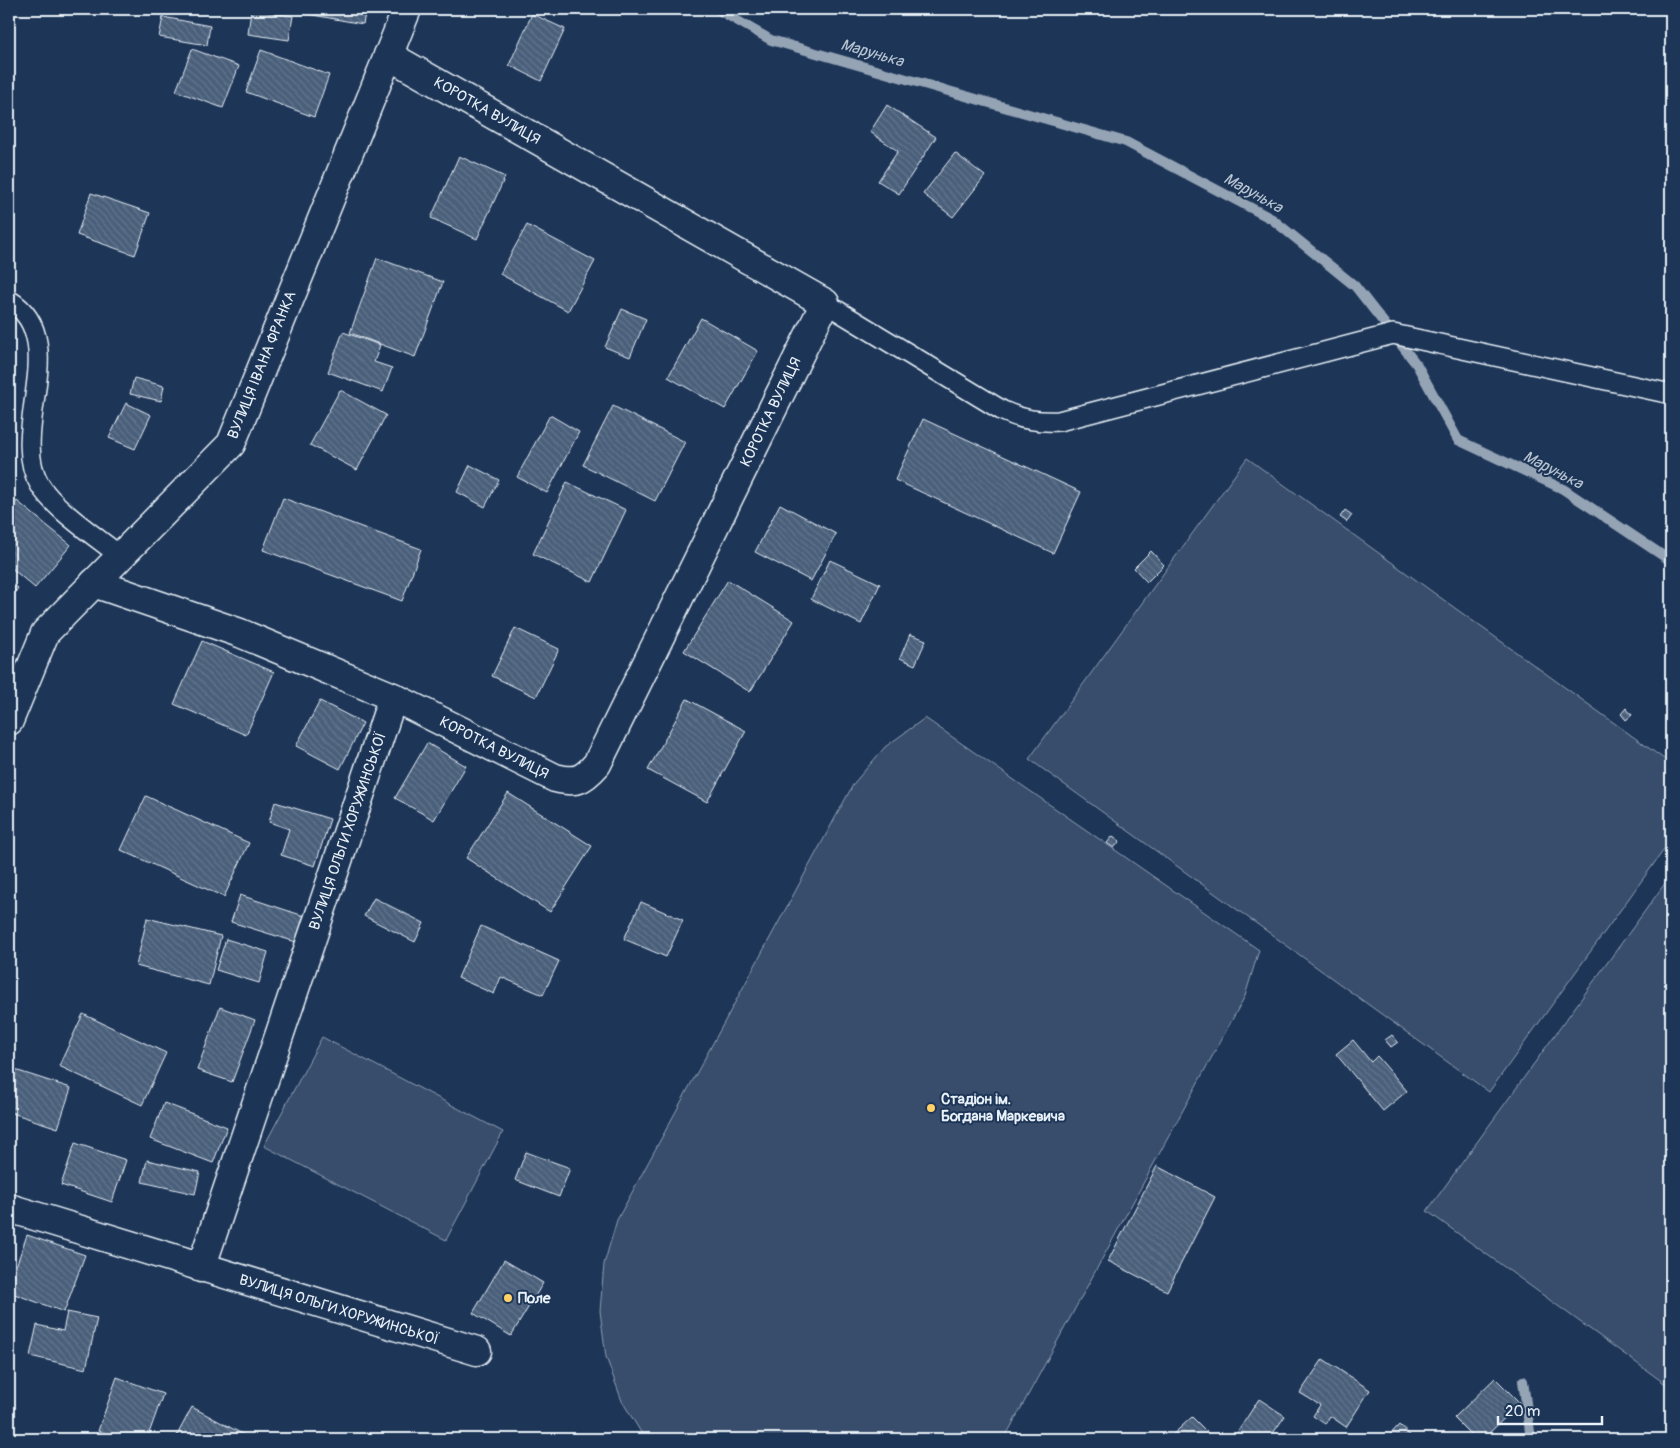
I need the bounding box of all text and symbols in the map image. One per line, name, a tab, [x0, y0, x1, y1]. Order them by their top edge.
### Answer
water label: Марунька	[838, 35, 907, 72]
street label: КОРОТКА ВУЛИЦЯ	[430, 73, 544, 149]
water label: Марунька	[1220, 169, 1287, 218]
street label: ВУЛИЦЯ ІВАНА ФРАНКА	[224, 288, 301, 442]
street label: КОРОТКА ВУЛИЦЯ	[736, 354, 806, 470]
water label: Марунька	[1520, 446, 1588, 494]
street label: КОРОТКА ВУЛИЦЯ	[436, 712, 552, 784]
street label: ВУЛИЦЯ ОЛЬГИ ХОРУЖИНСЬКОЇ	[305, 729, 391, 933]
place label: Стадіон ім. Богдана Маркевича	[941, 1090, 1065, 1126]
marker: Стадіон ім. Богдана Маркевича	[925, 1102, 937, 1114]
street label: ВУЛИЦЯ ОЛЬГИ ХОРУЖИНСЬКОЇ	[237, 1270, 441, 1350]
place label: Поле	[518, 1289, 551, 1308]
marker: Поле	[502, 1292, 514, 1304]
scale bar	[1498, 1393, 1601, 1425]
text: 20 m	[1505, 1402, 1540, 1421]

